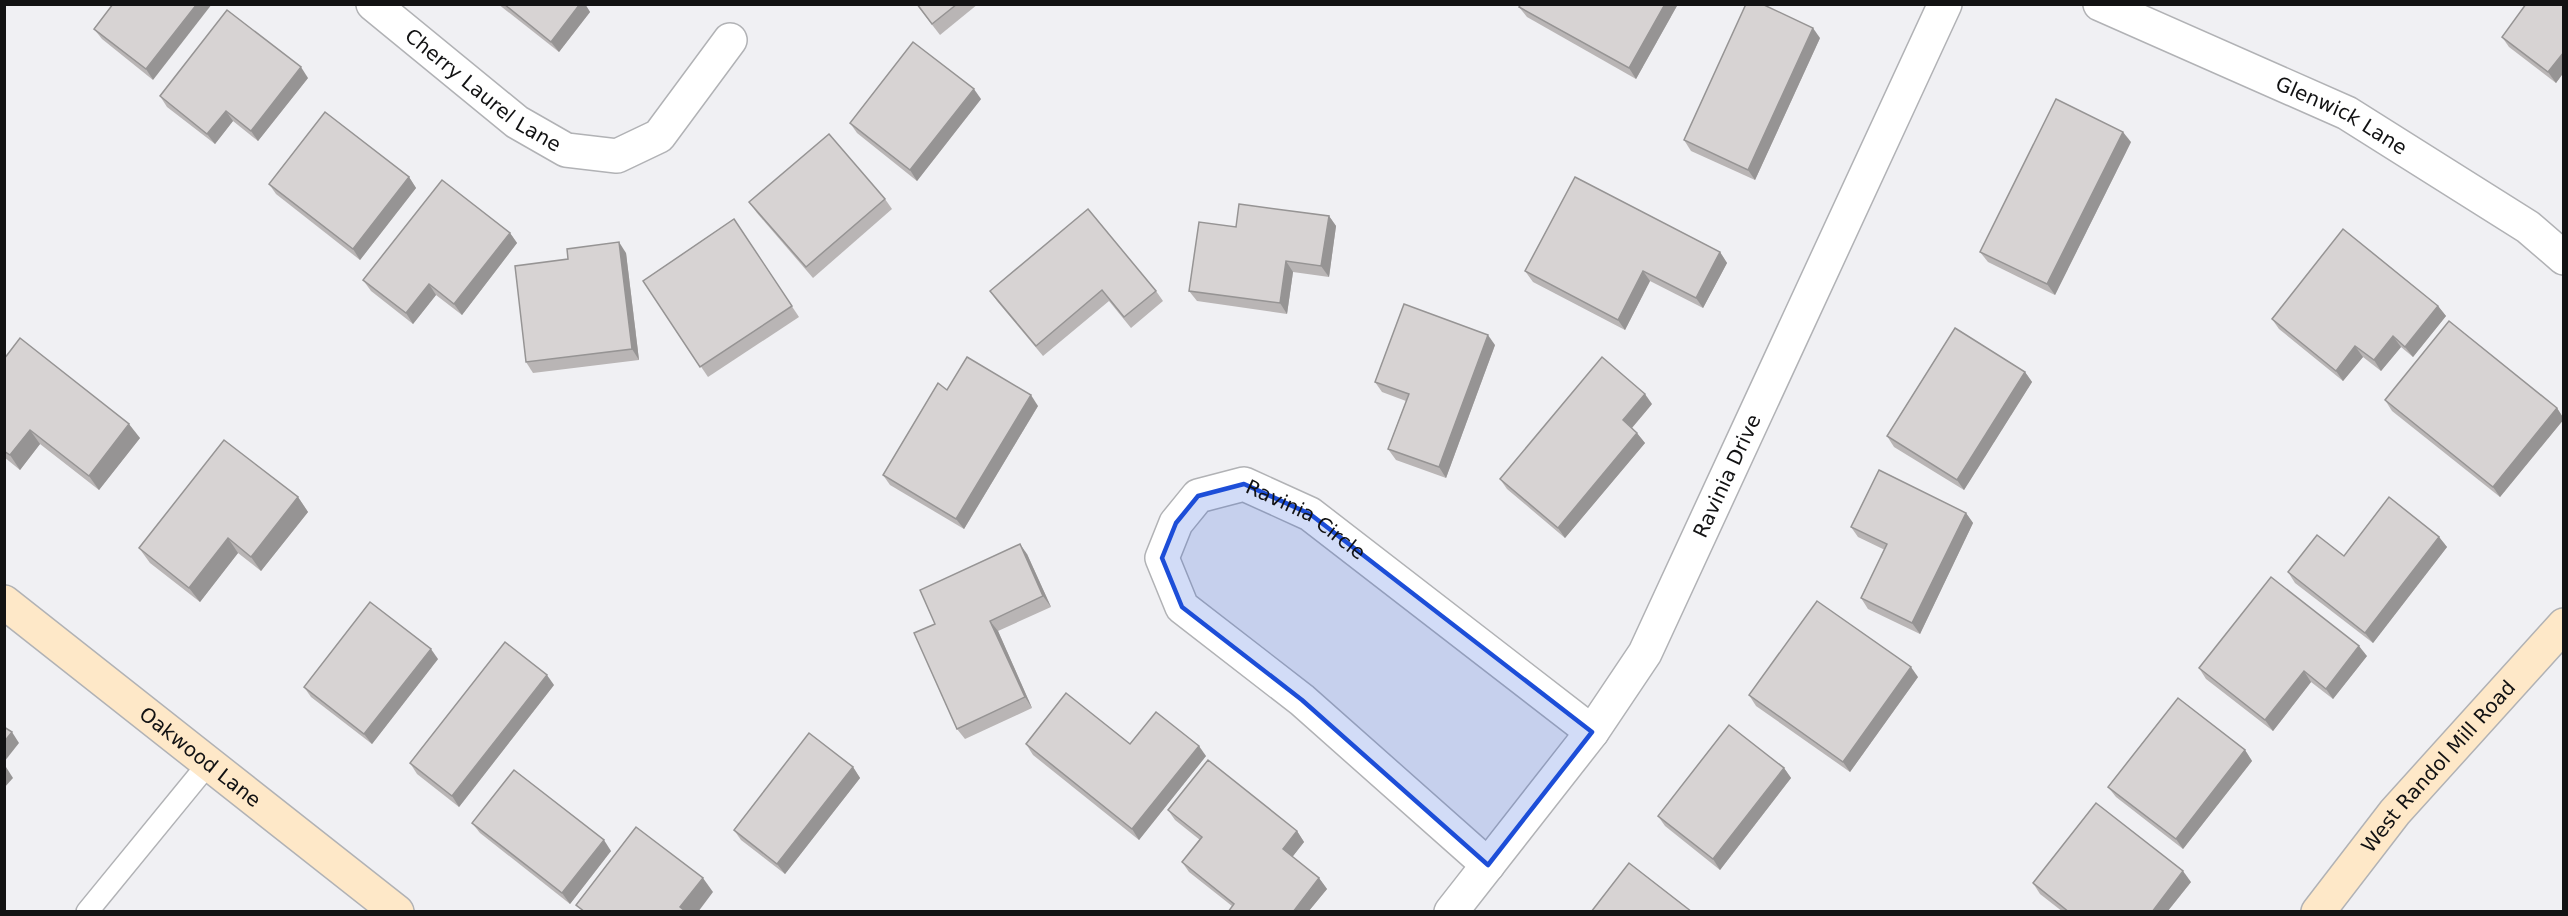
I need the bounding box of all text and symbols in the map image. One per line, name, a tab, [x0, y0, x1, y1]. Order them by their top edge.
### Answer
street label: Cherry Laurel Lane	[400, 23, 565, 157]
street label: Glenwick Lane	[2272, 71, 2412, 160]
street label: Ravinia Drive	[1688, 410, 1766, 541]
street label: Ravinia Circle	[1242, 475, 1370, 565]
street label: West Randol Mill Road	[2356, 675, 2520, 857]
street label: Oakwood Lane	[135, 702, 266, 812]

